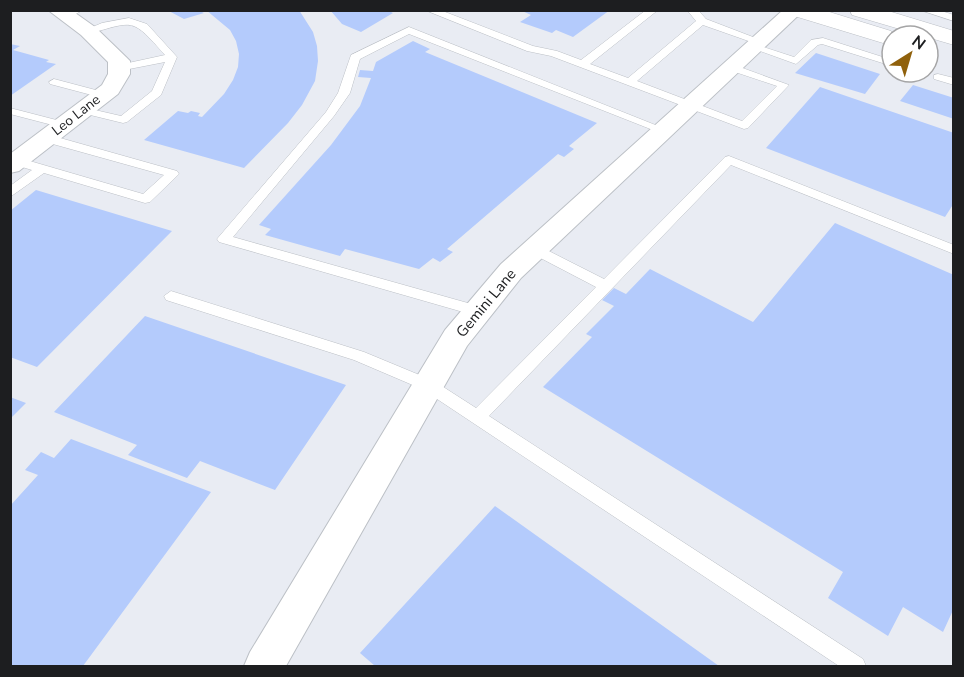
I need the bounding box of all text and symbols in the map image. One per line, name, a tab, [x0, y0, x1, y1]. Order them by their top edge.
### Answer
north arrow	[880, 24, 940, 84]
text: N	[907, 30, 930, 55]
street label: Leo Lane	[48, 90, 104, 140]
street label: Gemini Lane	[451, 265, 521, 341]

